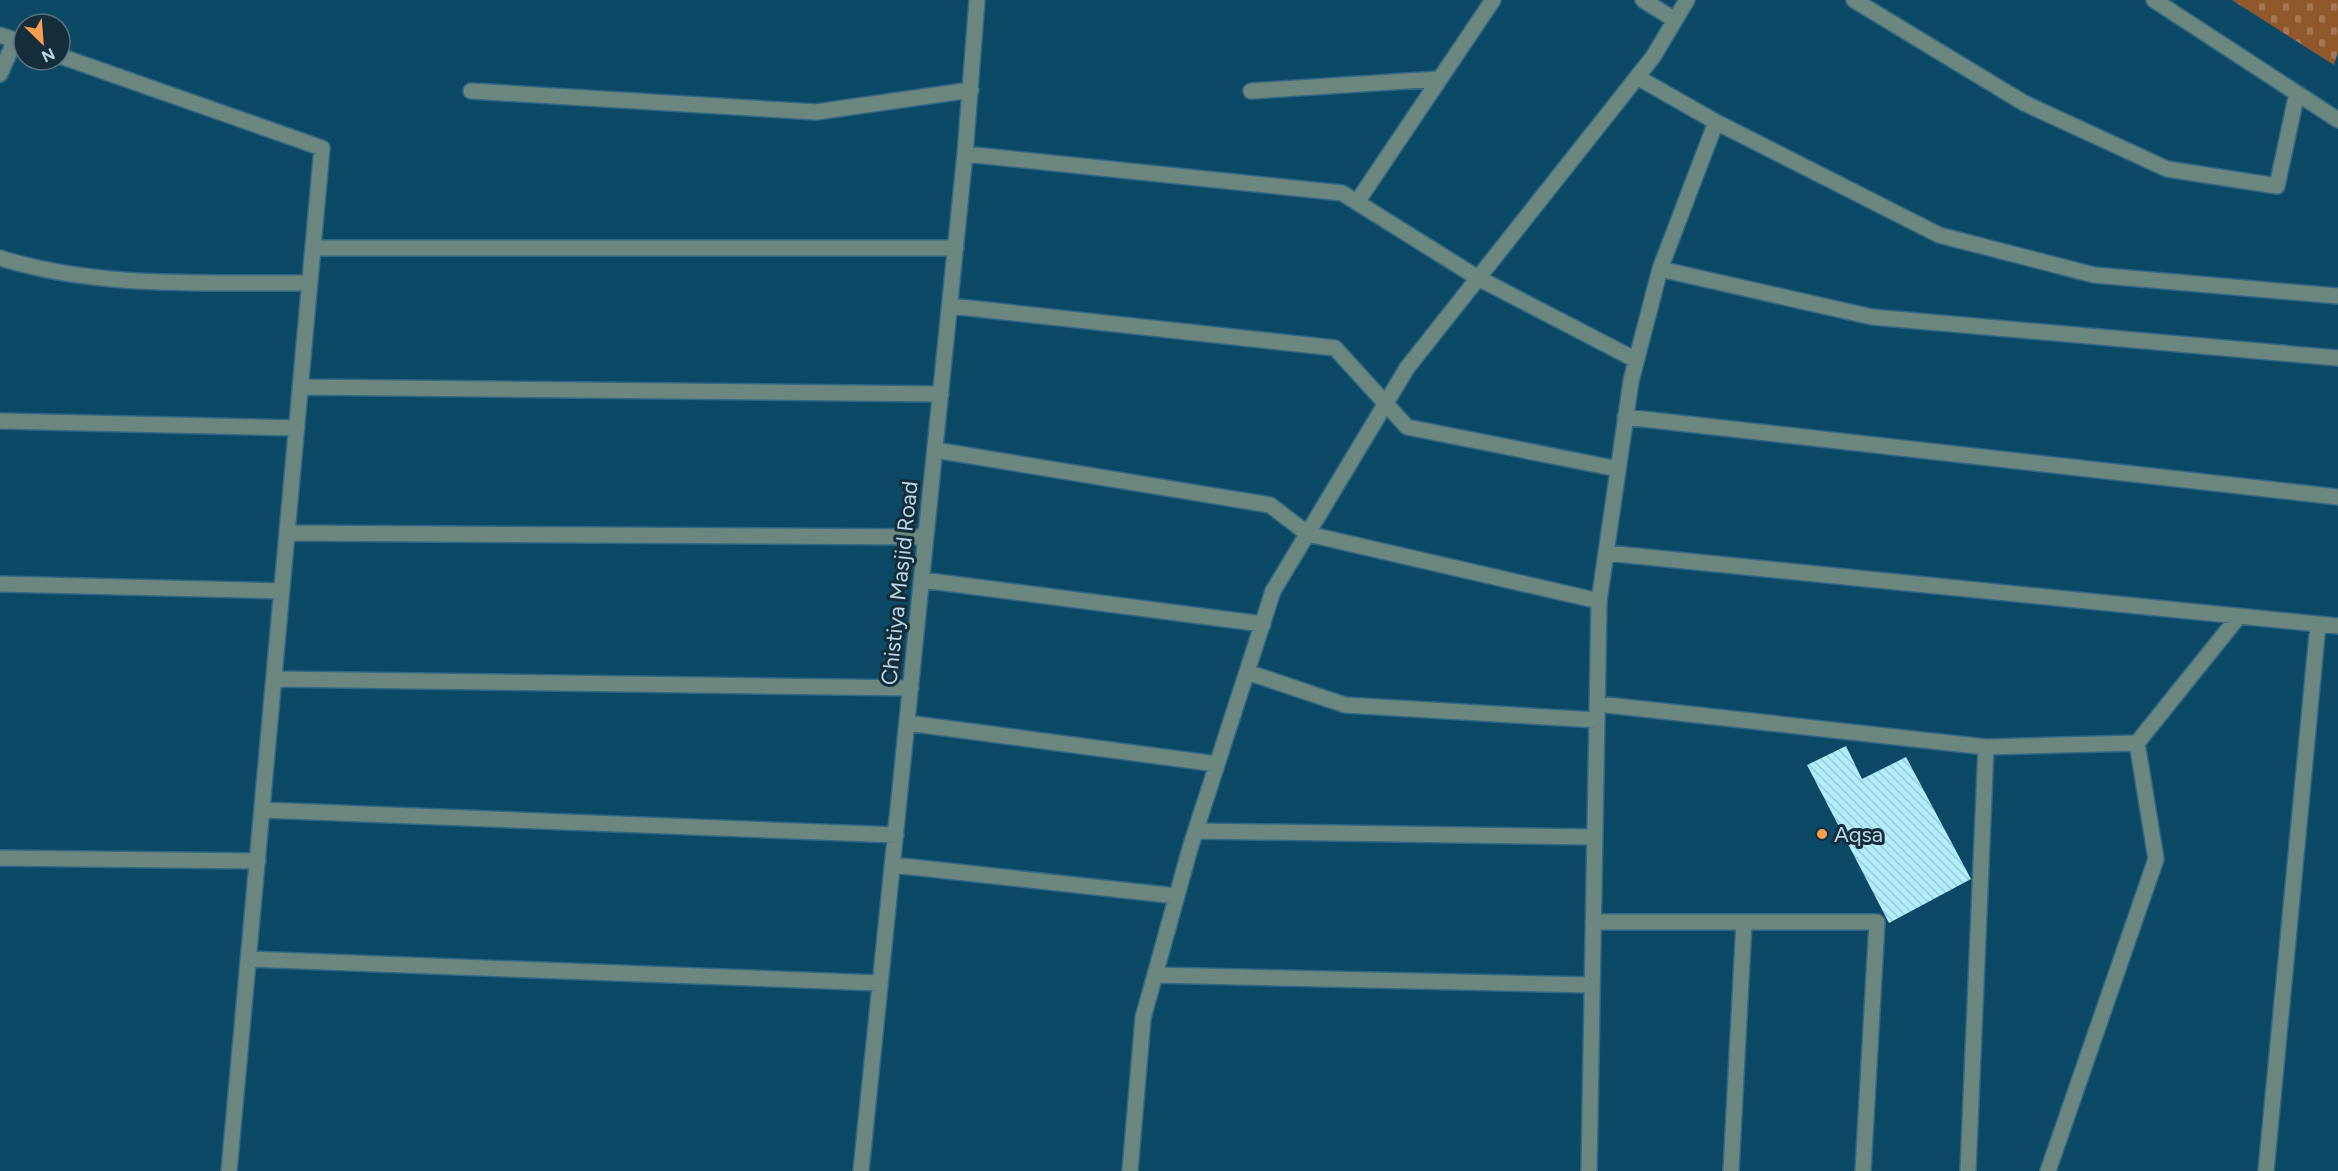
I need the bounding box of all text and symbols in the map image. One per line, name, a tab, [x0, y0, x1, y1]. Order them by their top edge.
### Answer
north arrow	[12, 12, 72, 72]
text: N	[39, 44, 58, 66]
street label: Chistiya Masjid Road	[875, 480, 924, 686]
place label: Aqsa	[1834, 821, 1883, 848]
marker: Aqsa	[1815, 827, 1829, 841]

